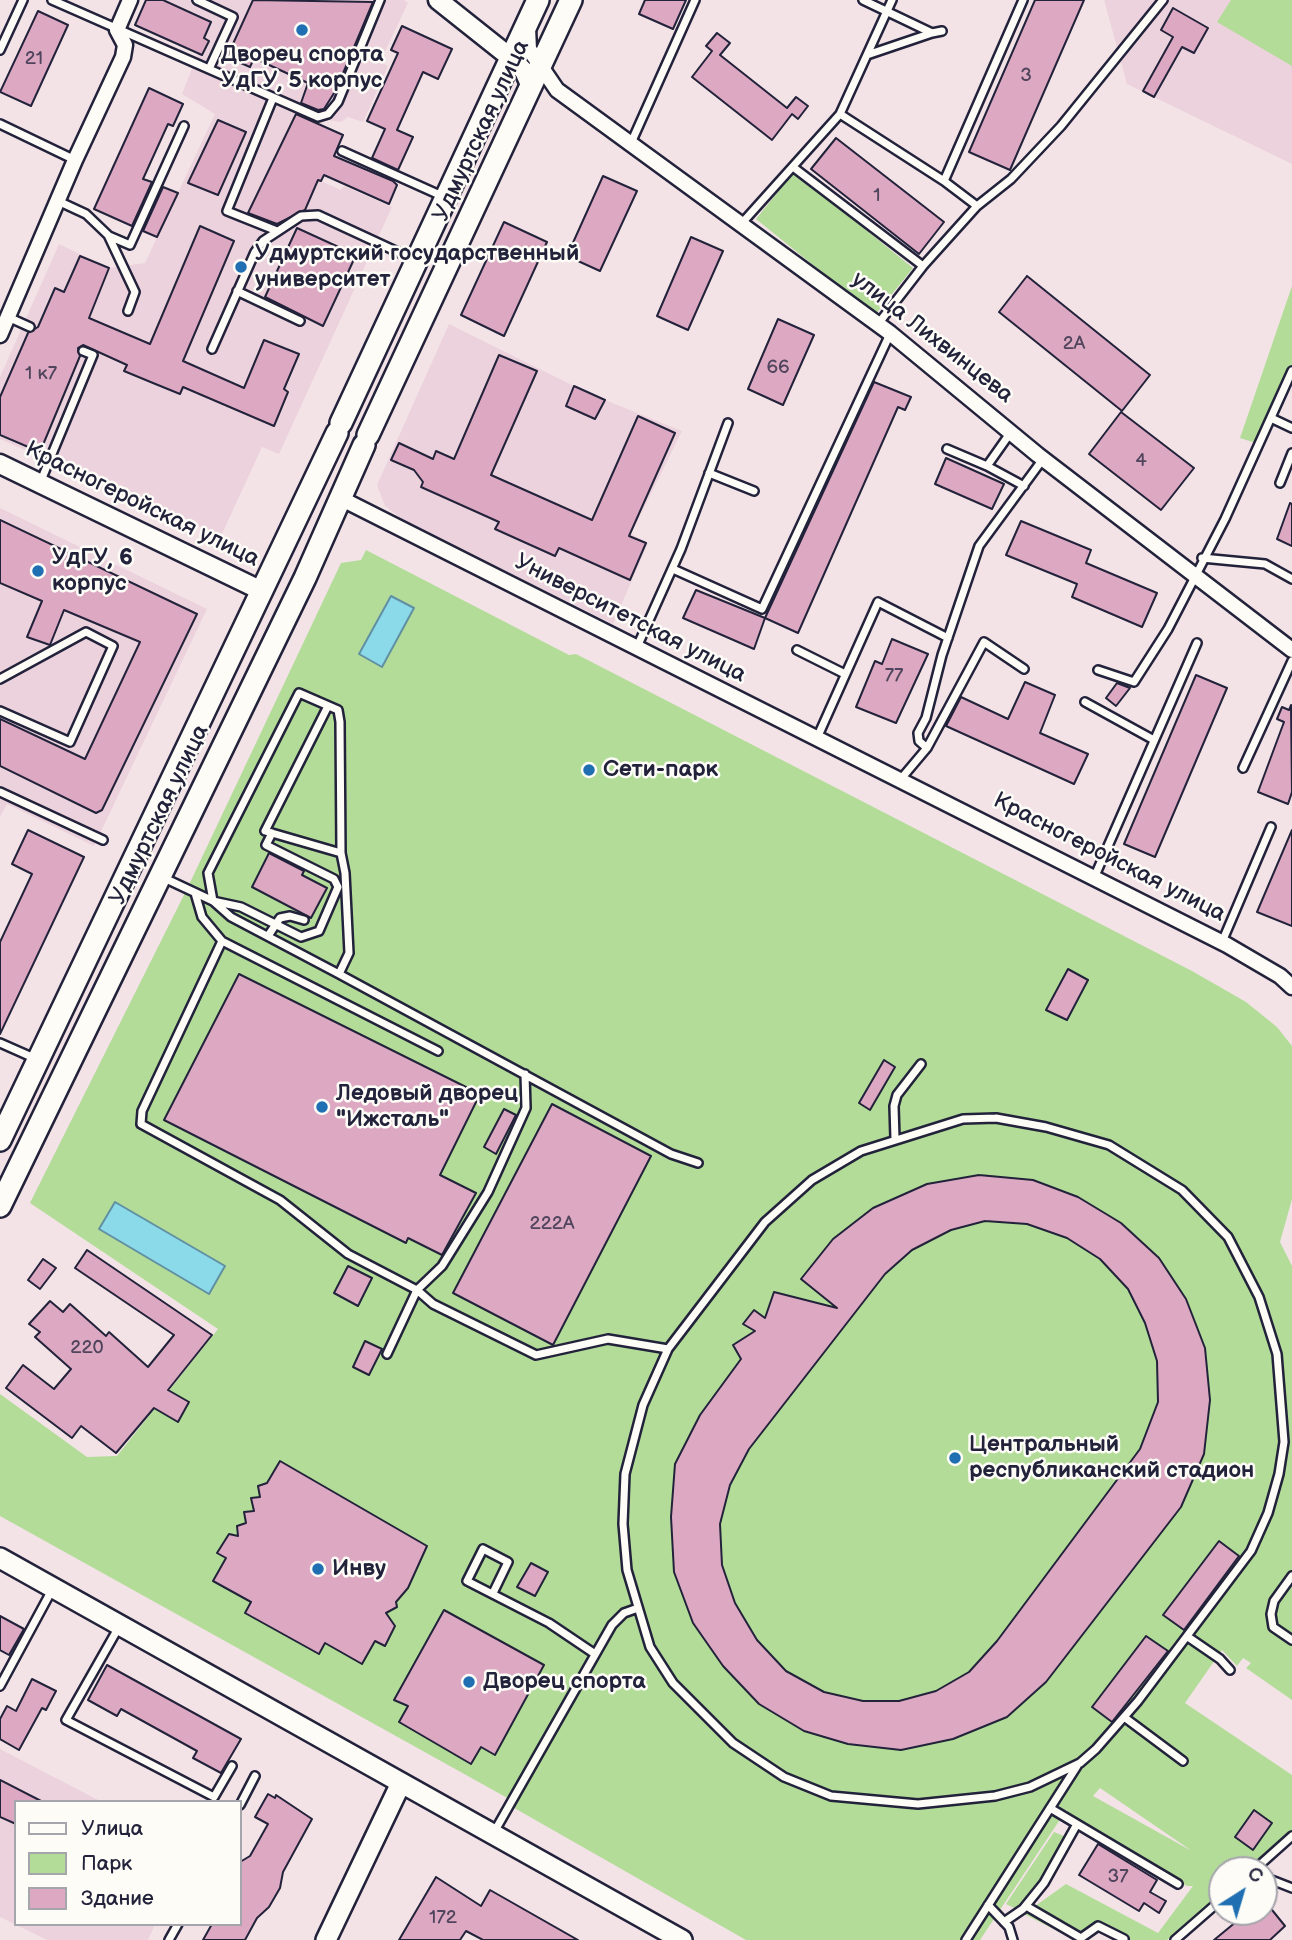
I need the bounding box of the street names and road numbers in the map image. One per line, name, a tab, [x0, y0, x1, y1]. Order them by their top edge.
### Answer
street label: Удмуртская улица	[428, 36, 536, 226]
street label: улица Лихвинцева	[846, 266, 1018, 410]
street label: Красногеройская улица	[20, 436, 264, 574]
street label: Университетская улица	[510, 549, 750, 689]
street label: Удмуртская улица	[104, 720, 216, 910]
street label: Красногеройская улица	[988, 787, 1230, 929]

